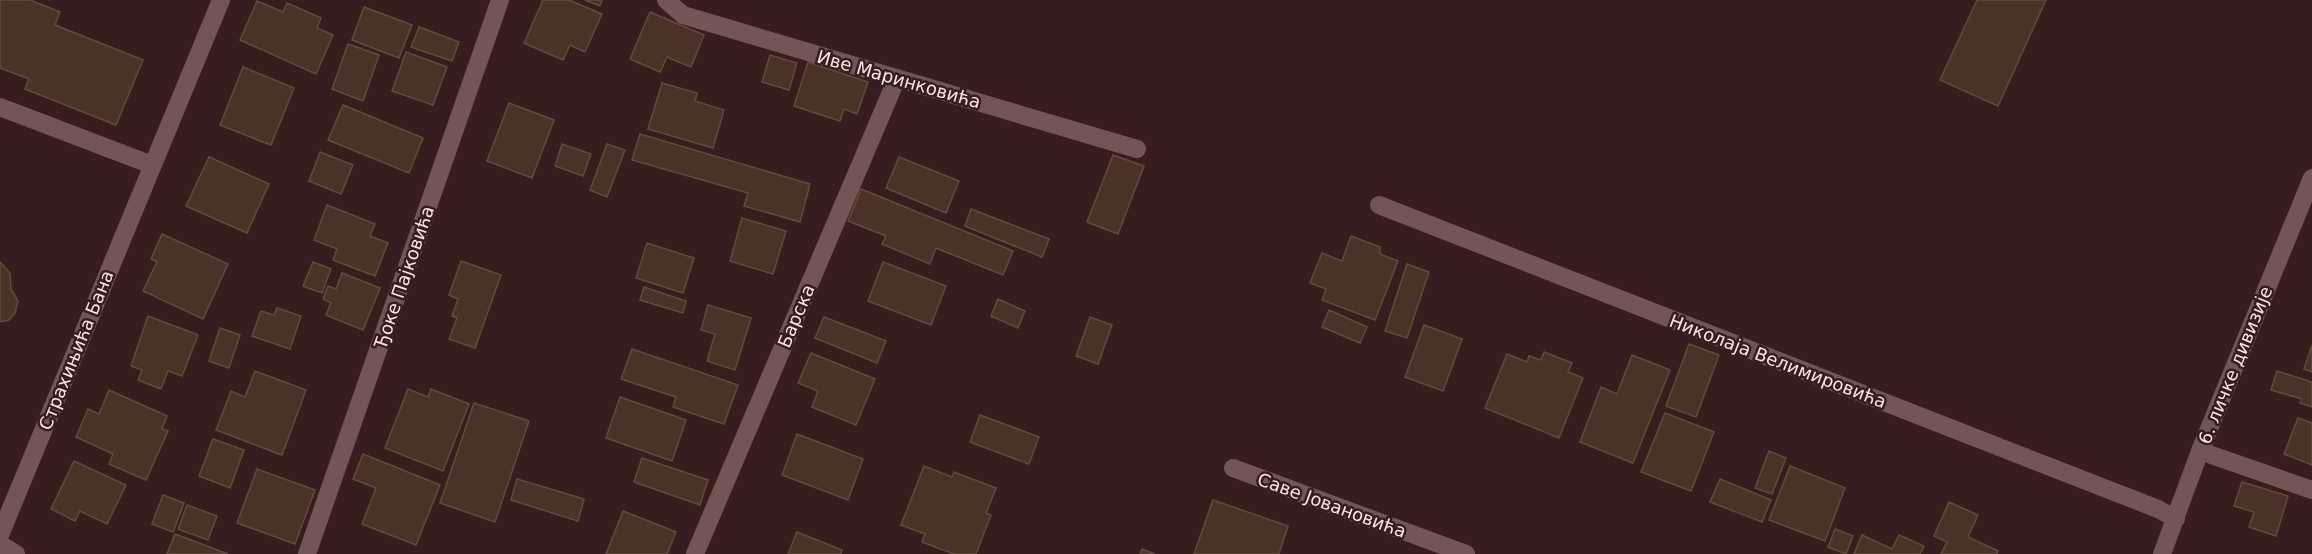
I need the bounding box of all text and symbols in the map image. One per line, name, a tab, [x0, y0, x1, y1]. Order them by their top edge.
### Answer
street label: Иве Маринковића	[815, 46, 983, 112]
street label: Ђоке Пајковића	[369, 203, 438, 352]
street label: Страхињића Бана	[34, 267, 118, 433]
street label: Барска	[773, 281, 819, 351]
street label: 6. личке дивизије	[2194, 283, 2276, 447]
street label: Николаја Велимировића	[1666, 310, 1890, 412]
street label: Саве Јовановића	[1255, 468, 1409, 542]

